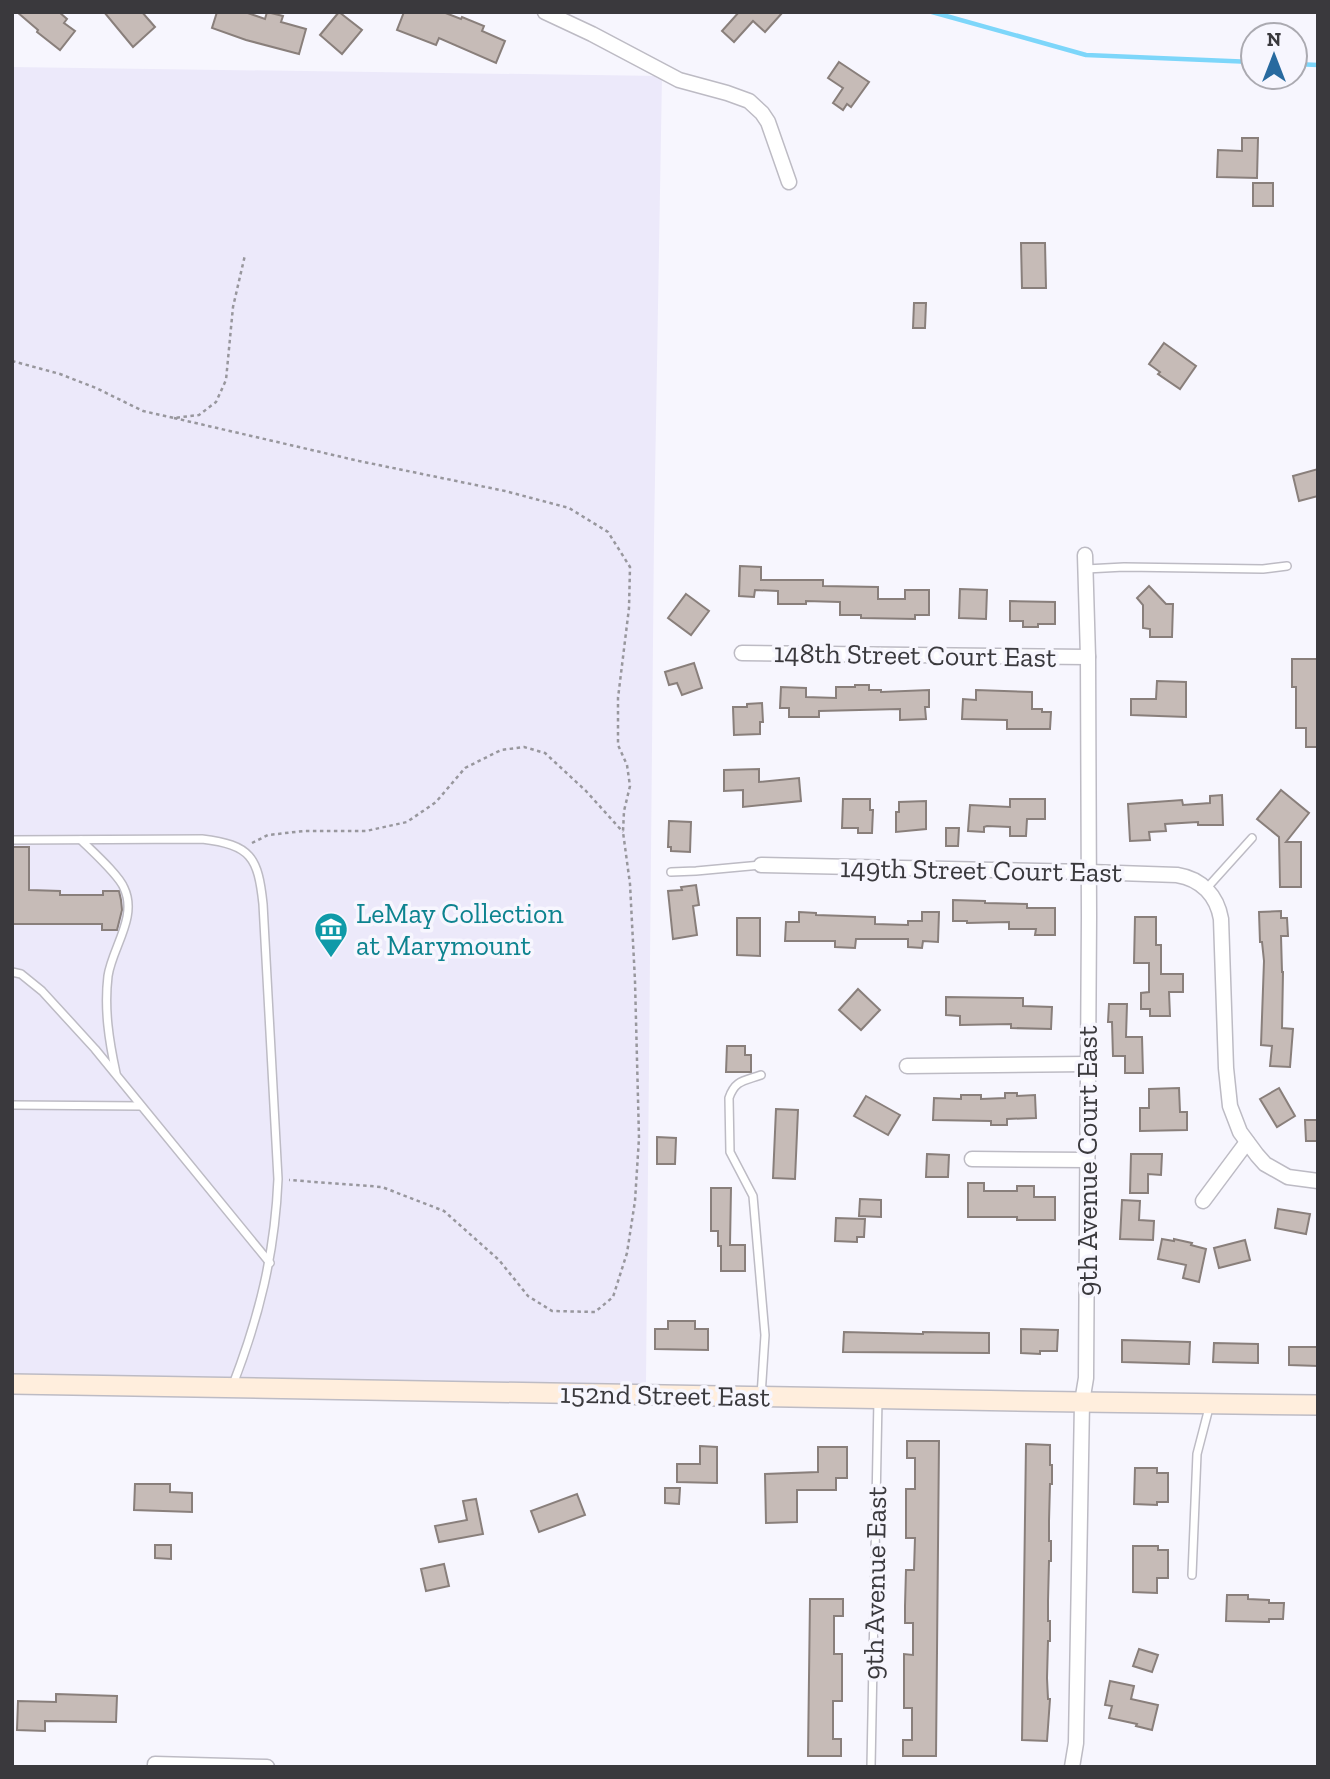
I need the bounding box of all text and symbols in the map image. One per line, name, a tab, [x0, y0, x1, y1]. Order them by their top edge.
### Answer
north arrow	[1239, 21, 1309, 91]
text: N	[1267, 28, 1281, 51]
street label: 148th Street Court East	[773, 636, 1057, 674]
street label: 149th Street Court East	[840, 851, 1123, 889]
place label: LeMay Collection at Marymount	[356, 897, 563, 962]
museum icon: LeMay Collection at Marymount	[312, 910, 350, 959]
street label: 9th Avenue Court East	[1071, 1025, 1104, 1296]
street label: 152nd Street East	[560, 1377, 771, 1413]
street label: 9th Avenue East	[857, 1485, 893, 1680]

